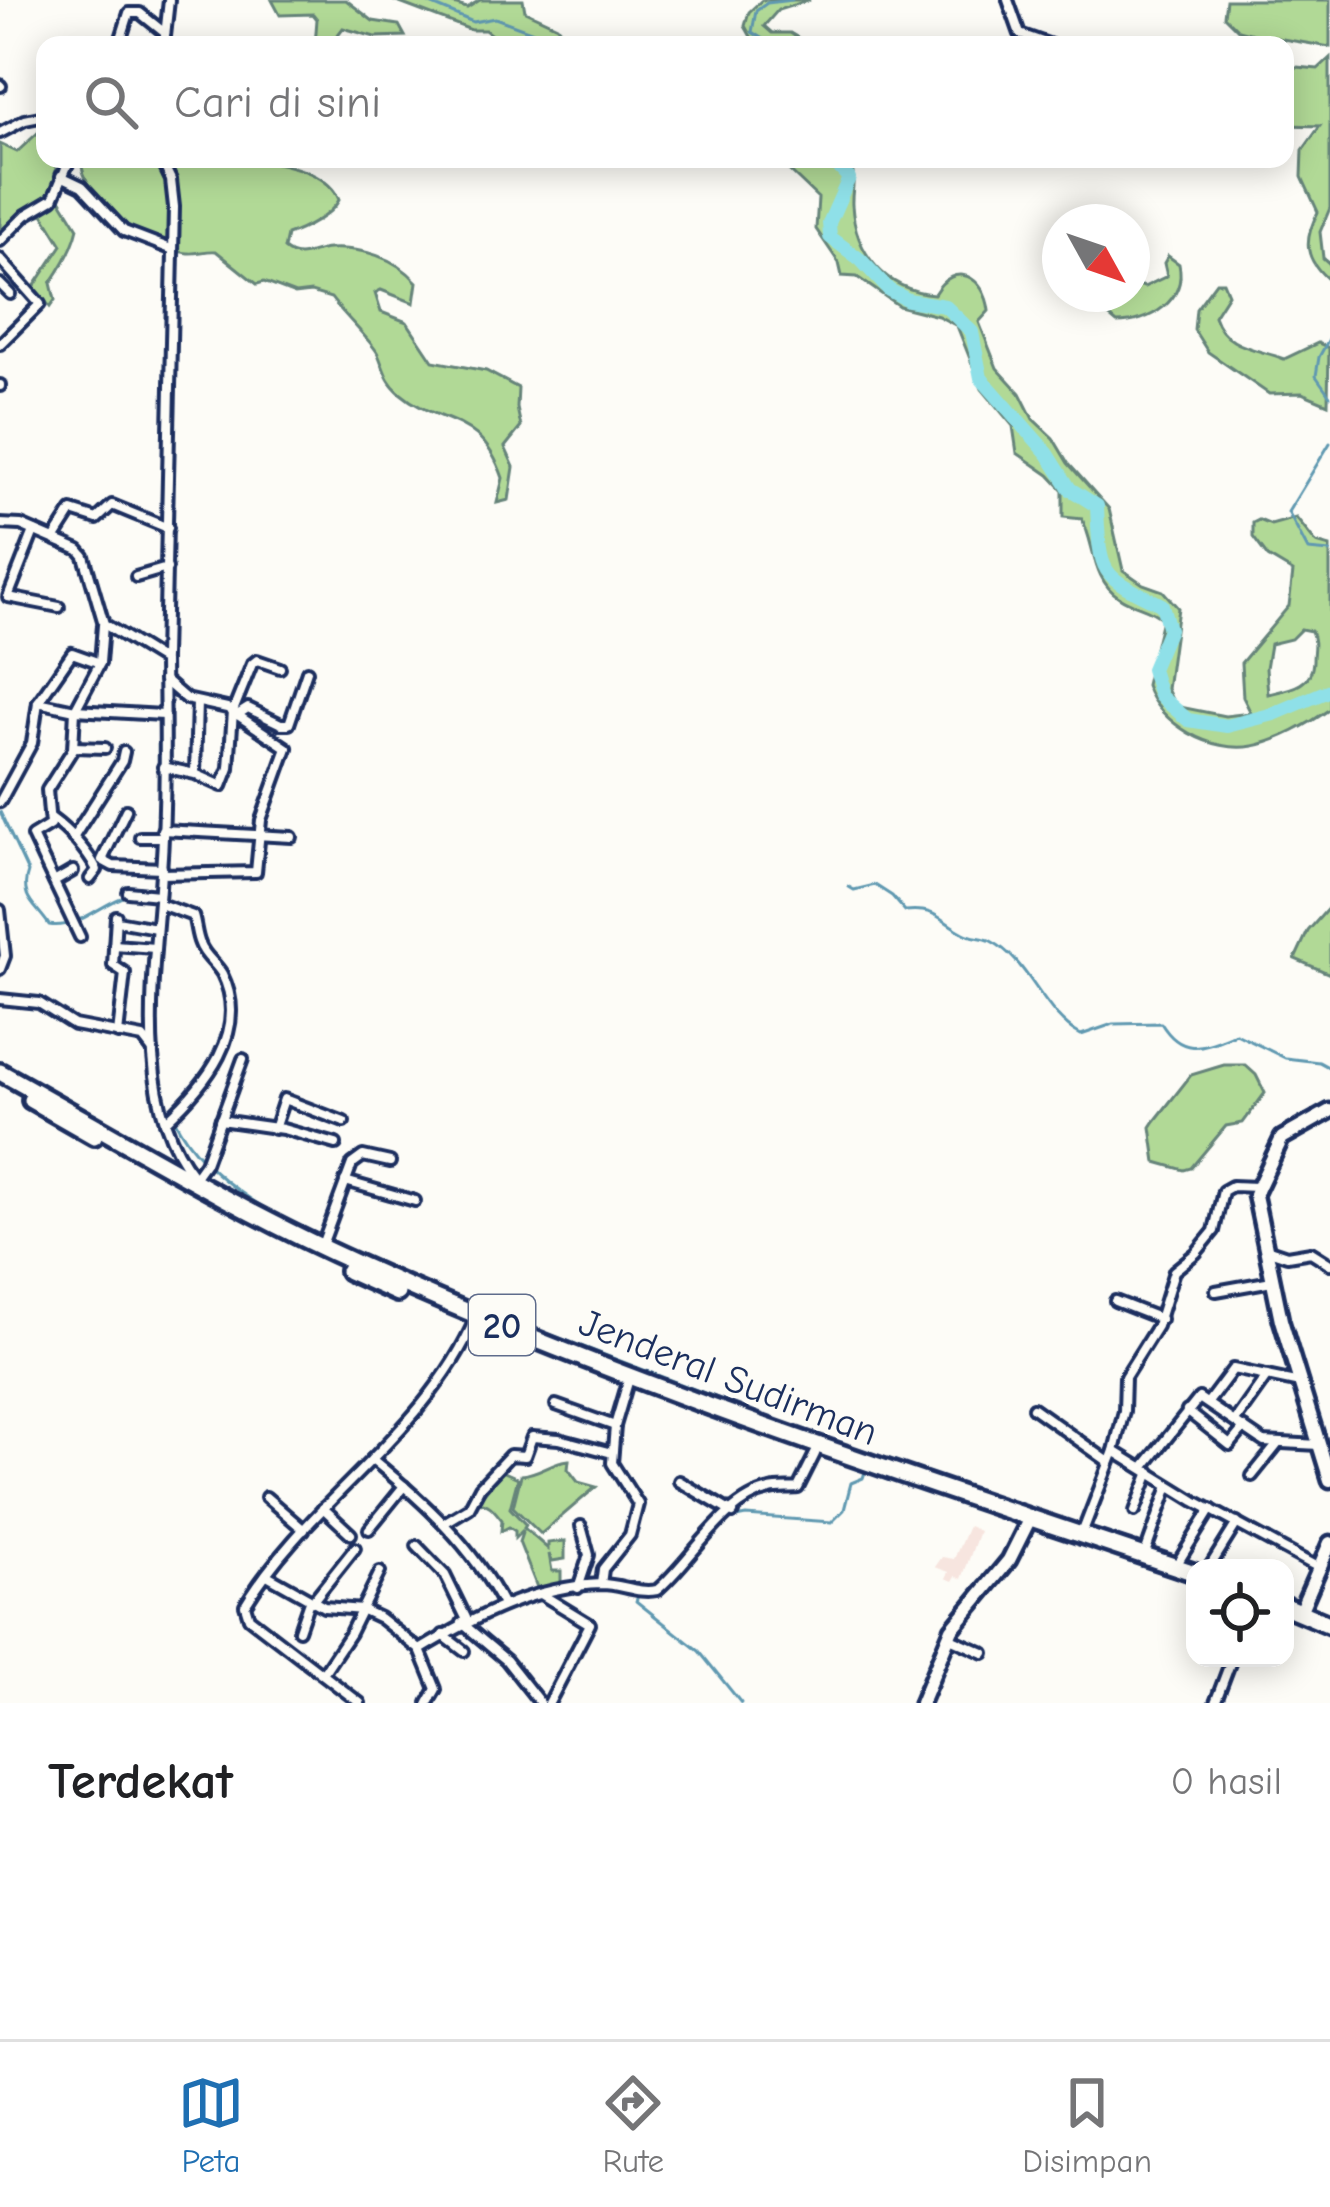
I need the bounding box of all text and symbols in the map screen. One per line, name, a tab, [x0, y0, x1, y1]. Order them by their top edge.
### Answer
search box	[36, 36, 1294, 168]
icon: search	[78, 69, 144, 135]
text: Cari di sini	[174, 76, 381, 128]
north arrow	[1042, 204, 1150, 312]
road number: 20	[469, 1295, 535, 1355]
street label: Jenderal Sudirman	[573, 1300, 884, 1455]
map controls	[1186, 1559, 1294, 1667]
button: locate	[1186, 1559, 1294, 1667]
text: Terdekat	[48, 1752, 233, 1811]
text: 0 hasil	[1171, 1759, 1282, 1804]
tab: Peta	[178, 2070, 244, 2180]
tab: Rute	[600, 2070, 666, 2180]
tab: Disimpan	[1022, 2070, 1152, 2180]

